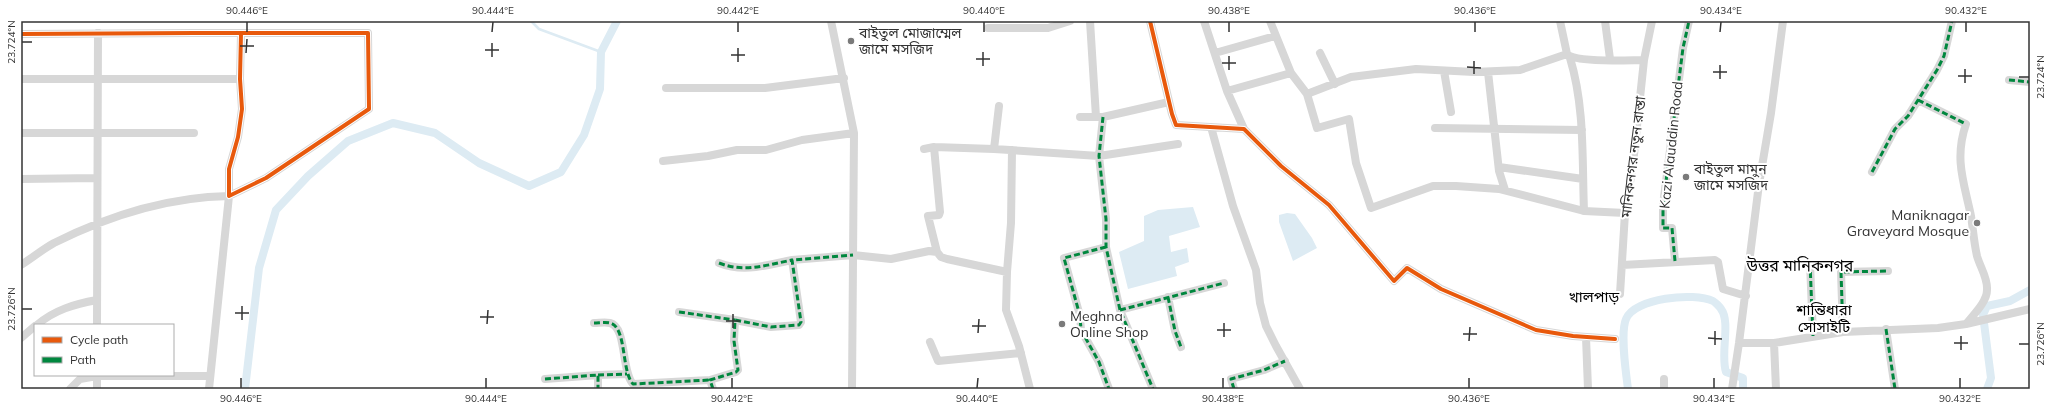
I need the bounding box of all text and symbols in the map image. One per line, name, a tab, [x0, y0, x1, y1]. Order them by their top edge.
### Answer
text: 90.446°E	[226, 4, 268, 17]
text: 90.444°E	[472, 4, 514, 17]
text: 90.442°E	[717, 4, 759, 17]
text: 90.440°E	[963, 4, 1005, 17]
text: 90.438°E	[1208, 4, 1250, 17]
text: 90.436°E	[1454, 4, 1496, 17]
text: 90.434°E	[1700, 4, 1742, 17]
text: 90.432°E	[1945, 4, 1987, 17]
text: 23.724°N	[5, 20, 18, 64]
place label: বাইতুল মোজাম্মেল জামে মসজিদ	[858, 24, 962, 58]
marker: বাইতুল মোজাম্মেল জামে মসজিদ	[846, 36, 856, 46]
text: 23.724°N	[2034, 55, 2047, 99]
street label: Kazi Alauddin Road	[1655, 80, 1687, 210]
street label: মানিকনগর নতুন রাস্তা	[1616, 95, 1650, 220]
place label: বাইতুল মামুন জামে মসজিদ	[1693, 160, 1768, 194]
marker: বাইতুল মামুন জামে মসজিদ	[1681, 172, 1691, 182]
place label: Maniknagar Graveyard Mosque	[1847, 206, 1970, 240]
marker: Maniknagar Graveyard Mosque	[1972, 218, 1982, 228]
district label: উত্তর মানিকনগর	[1746, 255, 1854, 275]
text: 23.726°N	[5, 287, 18, 331]
district label: খালপাড়	[1569, 287, 1619, 306]
district label: শান্তিধারা সোসাইটি	[1795, 300, 1853, 336]
place label: Meghna Online Shop	[1070, 307, 1148, 341]
marker: Meghna Online Shop	[1057, 319, 1067, 329]
text: 23.726°N	[2034, 322, 2047, 366]
legend	[34, 324, 174, 376]
text: Cycle path	[70, 332, 128, 347]
text: Path	[70, 352, 96, 367]
text: 90.446°E	[220, 392, 262, 405]
text: 90.444°E	[465, 392, 507, 405]
text: 90.442°E	[711, 392, 753, 405]
text: 90.440°E	[956, 392, 998, 405]
text: 90.438°E	[1202, 392, 1244, 405]
text: 90.436°E	[1448, 392, 1490, 405]
text: 90.434°E	[1693, 392, 1735, 405]
text: 90.432°E	[1939, 392, 1981, 405]

